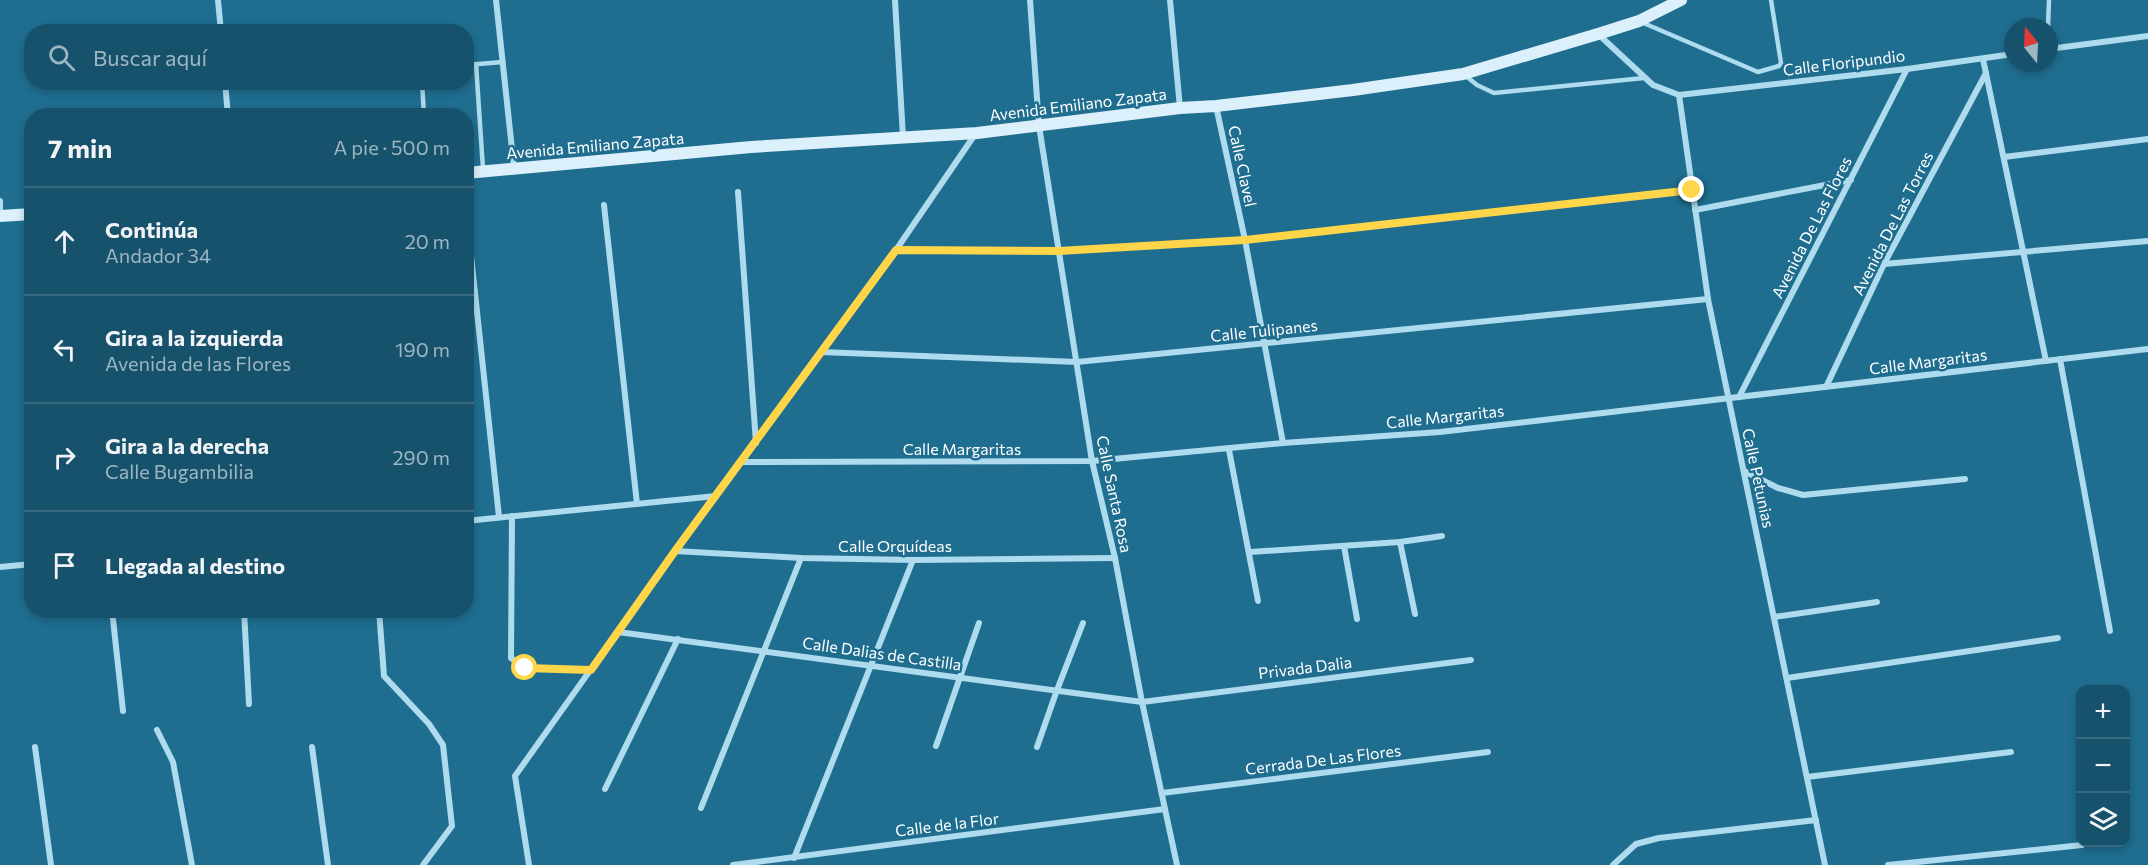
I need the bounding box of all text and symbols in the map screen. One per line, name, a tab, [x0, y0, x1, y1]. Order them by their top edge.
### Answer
north arrow	[2004, 18, 2058, 72]
search box	[24, 24, 474, 90]
icon: search	[45, 41, 78, 74]
text: Buscar aquí	[93, 44, 207, 71]
street label: Calle Floripundio	[1782, 45, 1906, 79]
street label: Avenida Emiliano Zapata	[988, 84, 1168, 124]
street label: Calle Clavel	[1225, 124, 1261, 208]
street label: Avenida Emiliano Zapata	[505, 128, 685, 162]
text: 7 min	[48, 132, 112, 163]
text: A pie · 500 m	[334, 135, 450, 159]
street label: Avenida De Las Torres	[1848, 148, 1936, 298]
street label: Avenida De Las Flores	[1767, 153, 1855, 301]
route end	[1678, 176, 1704, 202]
text: Continúa	[105, 216, 198, 243]
icon: ahead	[48, 225, 81, 258]
text: 20 m	[405, 229, 450, 253]
text: Andador 34	[105, 243, 211, 267]
street label: Calle Tulipanes	[1209, 315, 1319, 345]
text: Gira a la izquierda	[105, 324, 283, 351]
icon: left	[48, 333, 81, 366]
text: 190 m	[395, 337, 450, 361]
street label: Calle Margaritas	[1868, 344, 1988, 378]
text: Avenida de las Flores	[105, 351, 291, 375]
street label: Calle Margaritas	[1385, 400, 1505, 432]
street label: Calle Petunias	[1739, 426, 1779, 530]
text: Gira a la derecha	[105, 432, 269, 459]
street label: Calle Santa Rosa	[1093, 434, 1137, 554]
street label: Calle Margaritas	[903, 439, 1021, 458]
icon: right	[48, 441, 81, 474]
text: 290 m	[392, 445, 450, 469]
text: Calle Bugambilia	[105, 459, 254, 483]
street label: Calle Orquídeas	[838, 536, 952, 555]
icon: arrive	[48, 549, 81, 582]
text: Llegada al destino	[105, 552, 285, 579]
street label: Calle Dalias de Castilla	[801, 632, 963, 674]
street label: Privada Dalia	[1257, 652, 1353, 682]
route start	[511, 654, 537, 680]
map controls	[2076, 685, 2130, 847]
button: +	[2076, 685, 2130, 739]
button: −	[2076, 739, 2130, 793]
street label: Cerrada De Las Flores	[1244, 740, 1402, 778]
button: layers	[2076, 793, 2130, 847]
street label: Calle de la Flor	[894, 808, 1001, 840]

